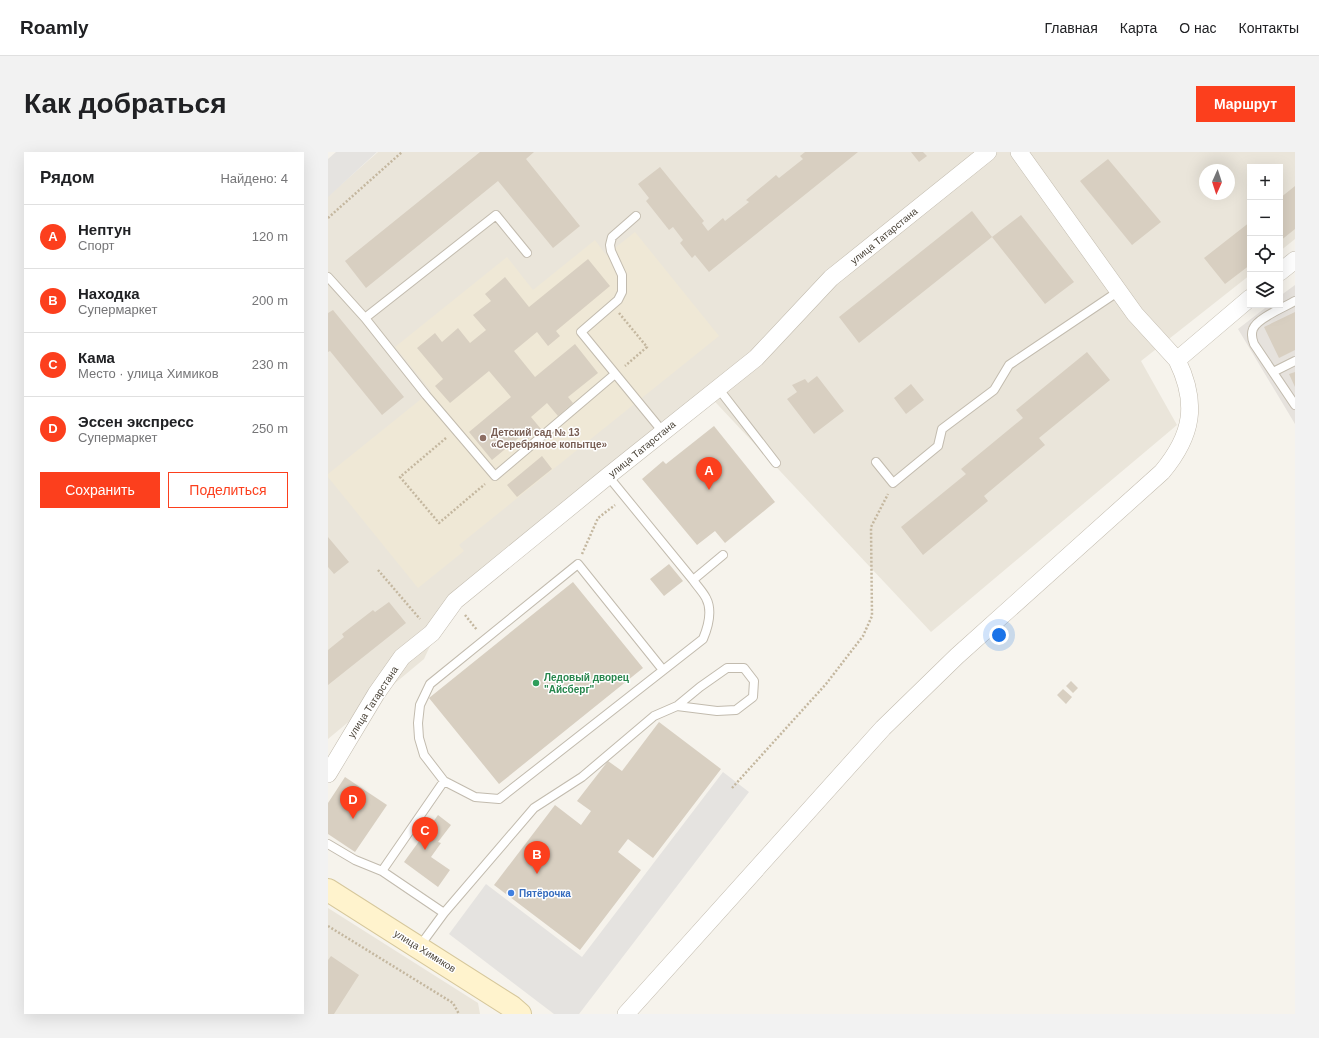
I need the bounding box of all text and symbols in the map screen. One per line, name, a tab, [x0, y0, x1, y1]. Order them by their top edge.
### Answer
text: Roamly	[20, 17, 89, 38]
text: Главная	[1044, 20, 1098, 36]
text: Карта	[1120, 20, 1157, 36]
text: О нас	[1179, 20, 1217, 36]
text: Контакты	[1239, 20, 1299, 36]
button: Маршрут	[1196, 86, 1295, 122]
text: Как добраться	[24, 88, 226, 119]
north arrow	[1199, 164, 1235, 200]
map controls	[1247, 164, 1283, 308]
button: +	[1247, 164, 1283, 200]
text: Рядом	[40, 168, 95, 187]
text: Найдено: 4	[220, 171, 288, 186]
button: −	[1247, 200, 1283, 236]
street label: улица Татарстана	[848, 205, 920, 266]
text: Нептун	[78, 221, 131, 238]
text: A	[48, 229, 58, 244]
text: 120 m	[252, 229, 288, 244]
button: locate	[1247, 236, 1283, 272]
text: Спорт	[78, 238, 115, 253]
button: layers	[1247, 272, 1283, 308]
text: Находка	[78, 285, 139, 302]
text: B	[48, 293, 58, 308]
text: 200 m	[252, 293, 288, 308]
text: Супермаркет	[78, 302, 157, 317]
text: Кама	[78, 349, 115, 366]
text: C	[48, 357, 58, 372]
text: 230 m	[252, 357, 288, 372]
text: Место · улица Химиков	[78, 366, 219, 381]
text: Эссен экспресс	[78, 413, 194, 430]
street label: улица Татарстана	[606, 418, 678, 479]
text: D	[48, 421, 58, 436]
text: 250 m	[252, 421, 288, 436]
place label: Детский сад № 13 «Серебряное копытце»	[491, 427, 608, 450]
text: Супермаркет	[78, 430, 157, 445]
marker: Детский сад № 13 «Серебряное копытце»	[478, 433, 488, 443]
pin: A	[696, 457, 722, 490]
button: Сохранить	[40, 472, 160, 508]
button: Поделиться	[168, 472, 288, 508]
your location	[989, 625, 1009, 645]
street label: улица Татарстана	[346, 664, 400, 740]
place label: Ледовый дворец "Айсберг"	[544, 672, 630, 695]
marker: Ледовый дворец "Айсберг"	[531, 678, 541, 688]
pin: D	[340, 786, 366, 819]
pin: C	[412, 817, 438, 850]
pin: B	[524, 841, 550, 874]
marker: Пятёрочка	[506, 888, 516, 898]
place label: Пятёрочка	[519, 888, 571, 899]
street label: улица Химиков	[392, 928, 458, 974]

